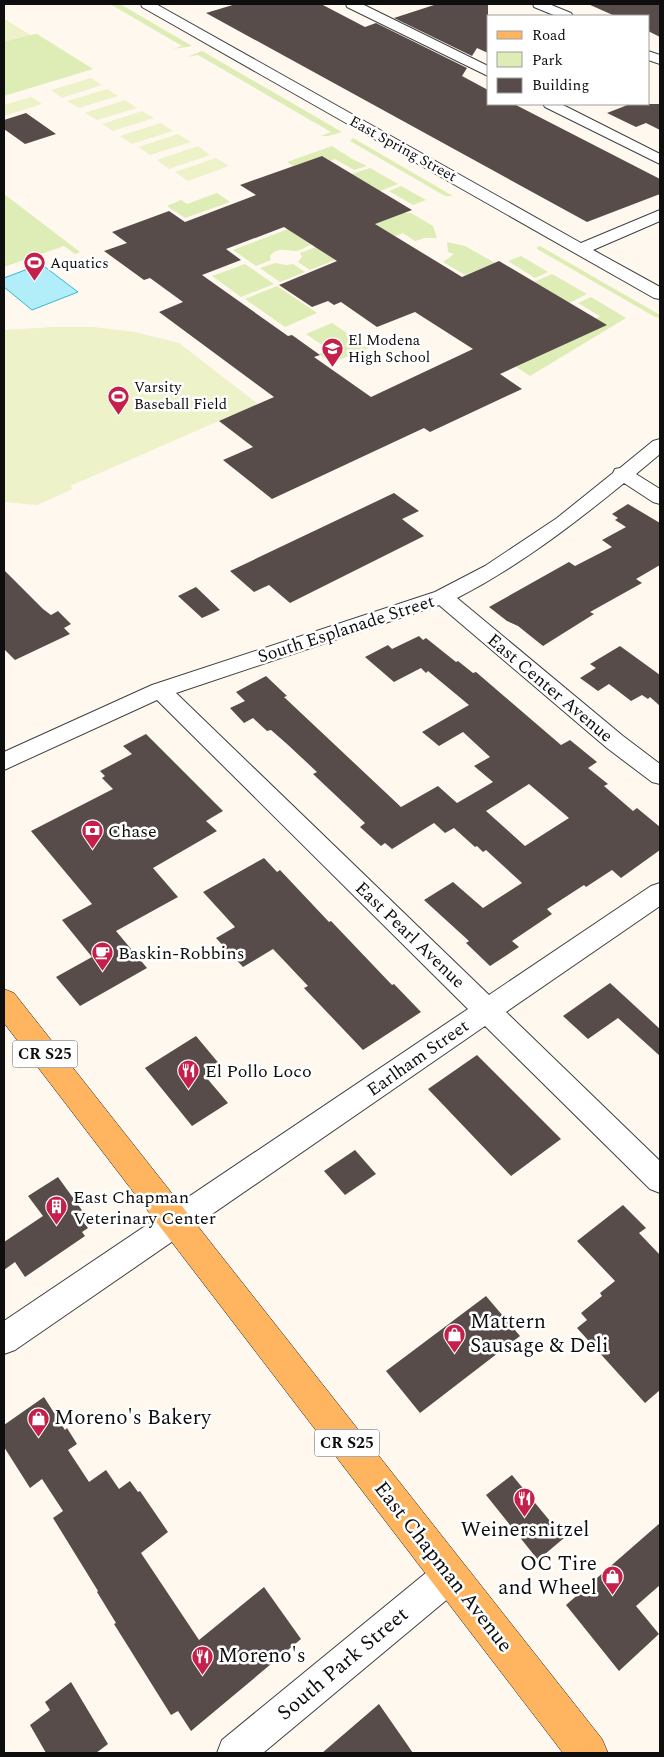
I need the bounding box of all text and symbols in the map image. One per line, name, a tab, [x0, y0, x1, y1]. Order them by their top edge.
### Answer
legend	[487, 15, 649, 105]
text: Road	[532, 24, 566, 47]
text: Park	[532, 49, 563, 72]
text: Building	[532, 74, 589, 97]
street label: East Spring Street	[345, 110, 461, 188]
sports icon: Aquatics	[22, 251, 46, 282]
place label: Aquatics	[50, 252, 109, 275]
place label: El Modena High School	[348, 329, 430, 369]
school or university icon: El Modena High School	[320, 337, 344, 368]
place label: Varsity Baseball Field	[134, 376, 227, 416]
sports icon: Varsity Baseball Field	[106, 384, 130, 415]
street label: South Esplanade Street	[254, 588, 438, 670]
street label: East Center Avenue	[481, 627, 619, 749]
place label: Chase	[108, 818, 157, 845]
bank icon: Chase	[80, 819, 104, 850]
street label: East Pearl Avenue	[349, 875, 471, 995]
place label: Baskin-Robbins	[118, 940, 244, 967]
cafe icon: Baskin-Robbins	[90, 941, 114, 972]
street label: Earlham Street	[361, 1013, 475, 1103]
road number: CR S25	[12, 1040, 78, 1068]
place label: El Pollo Loco	[205, 1058, 312, 1085]
restaurant icon: El Pollo Loco	[177, 1059, 201, 1090]
place label: East Chapman Veterinary Center	[73, 1184, 216, 1232]
building icon: East Chapman Veterinary Center	[45, 1195, 69, 1226]
place label: Mattern Sausage & Deli	[470, 1306, 609, 1362]
shop icon: Mattern Sausage & Deli	[442, 1322, 466, 1353]
place label: Moreno's Bakery	[54, 1402, 212, 1434]
shop icon: Moreno's Bakery	[26, 1406, 50, 1437]
road number: CR S25	[314, 1430, 380, 1456]
street label: East Chapman Avenue	[366, 1474, 520, 1660]
restaurant icon: Weinersnitzel	[513, 1486, 537, 1517]
place label: Weinersnitzel	[460, 1514, 590, 1546]
place label: OC Tire and Wheel	[498, 1548, 597, 1604]
shop icon: OC Tire and Wheel	[601, 1564, 625, 1595]
street label: South Park Street	[270, 1599, 416, 1729]
place label: Moreno's	[218, 1640, 306, 1672]
restaurant icon: Moreno's	[190, 1644, 214, 1675]

